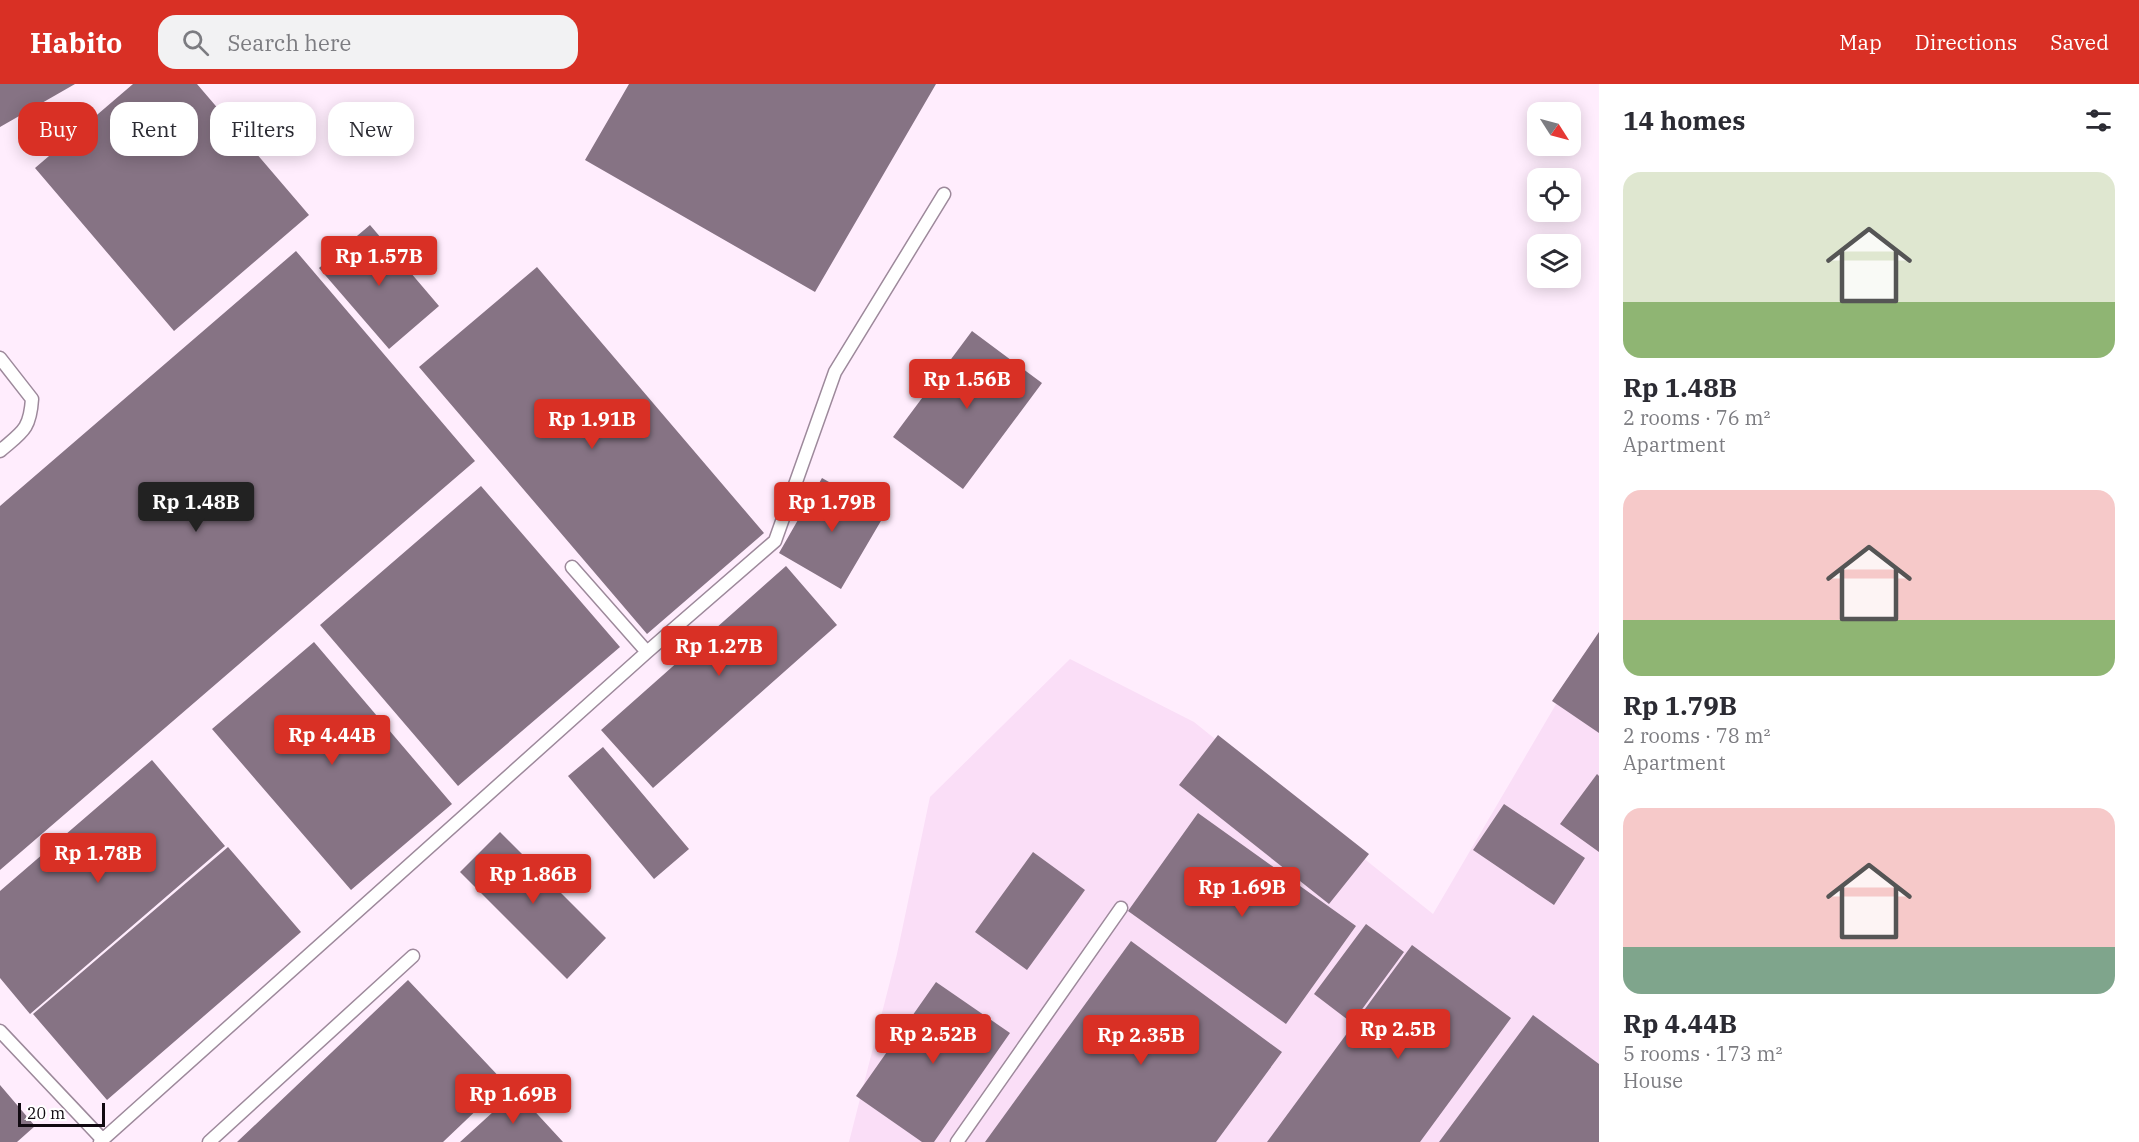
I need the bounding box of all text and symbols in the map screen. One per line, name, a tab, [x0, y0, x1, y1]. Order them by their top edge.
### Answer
search box	[158, 15, 578, 69]
text: Habito	[30, 24, 122, 61]
icon: search	[179, 26, 212, 59]
text: Search here	[227, 28, 351, 57]
text: Map	[1839, 28, 1882, 56]
text: Directions	[1915, 28, 2017, 56]
text: Saved	[2050, 28, 2109, 56]
chip: Buy	[18, 102, 98, 156]
chip: Rent	[110, 102, 198, 156]
chip: Filters	[210, 102, 316, 156]
chip: New	[328, 102, 414, 156]
north arrow	[1527, 102, 1581, 156]
map controls	[1527, 102, 1581, 288]
text: 14 homes	[1623, 103, 1745, 137]
icon: filters	[2082, 104, 2115, 137]
button: locate	[1527, 168, 1581, 222]
icon: home	[1815, 211, 1923, 319]
button: layers	[1527, 234, 1581, 288]
pin: Rp 1.57B	[317, 236, 441, 287]
text: Rp 1.57B	[335, 242, 423, 269]
pin: Rp 1.56B	[905, 359, 1029, 410]
text: Rp 1.56B	[923, 365, 1011, 392]
text: Rp 1.48B	[1623, 370, 1737, 404]
pin: Rp 1.91B	[530, 399, 654, 450]
text: 2 rooms · 76 m²	[1623, 404, 1770, 431]
text: Rp 1.91B	[548, 405, 636, 432]
text: Apartment	[1623, 431, 1726, 458]
pin: Rp 1.48B	[134, 482, 258, 533]
pin: Rp 1.79B	[770, 482, 894, 533]
text: Rp 1.48B	[152, 488, 240, 515]
text: Rp 1.79B	[788, 488, 876, 515]
icon: home	[1815, 529, 1923, 637]
pin: Rp 1.27B	[657, 626, 781, 677]
text: Rp 1.27B	[675, 632, 763, 659]
text: Rp 1.79B	[1623, 688, 1737, 722]
pin: Rp 4.44B	[270, 715, 394, 766]
text: Rp 4.44B	[288, 721, 376, 748]
text: 2 rooms · 78 m²	[1623, 722, 1770, 749]
text: Apartment	[1623, 749, 1726, 776]
pin: Rp 1.78B	[36, 833, 160, 884]
text: Rp 1.78B	[54, 839, 142, 866]
icon: home	[1815, 847, 1923, 955]
pin: Rp 1.86B	[471, 854, 595, 905]
text: Rp 1.86B	[489, 860, 577, 887]
pin: Rp 1.69B	[1180, 867, 1304, 918]
text: Rp 1.69B	[1198, 873, 1286, 900]
text: Rp 4.44B	[1623, 1006, 1737, 1040]
pin: Rp 2.5B	[1343, 1009, 1453, 1060]
pin: Rp 2.52B	[871, 1014, 995, 1065]
pin: Rp 2.35B	[1079, 1015, 1203, 1066]
text: Rp 2.5B	[1360, 1015, 1436, 1042]
text: Rp 2.52B	[889, 1020, 977, 1047]
text: Rp 2.35B	[1097, 1021, 1185, 1048]
text: 5 rooms · 173 m²	[1623, 1040, 1782, 1067]
text: House	[1623, 1067, 1683, 1094]
pin: Rp 1.69B	[451, 1074, 575, 1125]
text: Rp 1.69B	[469, 1080, 557, 1107]
scale bar	[18, 1100, 105, 1128]
text: 20 m	[27, 1103, 65, 1123]

